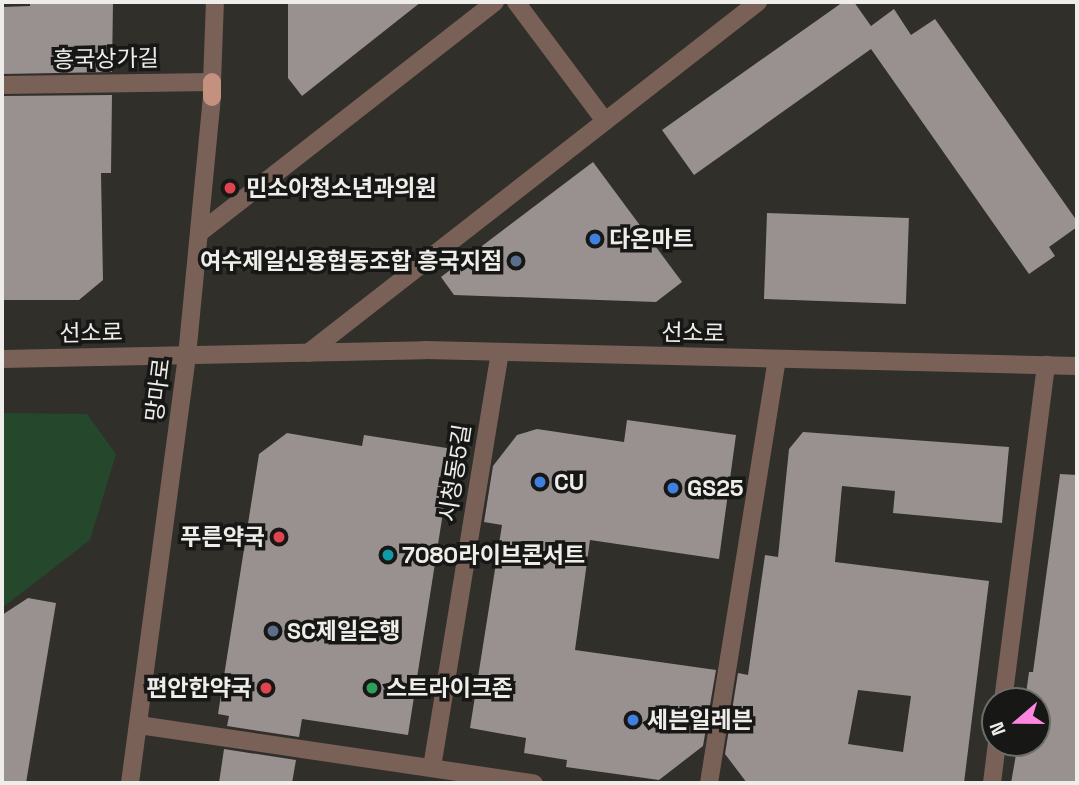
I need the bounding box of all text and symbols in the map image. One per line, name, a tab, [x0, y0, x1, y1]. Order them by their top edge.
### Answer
street label: 흥국상가길	[53, 44, 159, 74]
place label: 민소아청소년과의원	[246, 174, 436, 202]
marker: 민소아청소년과의원	[220, 178, 240, 198]
place label: 다온마트	[609, 225, 694, 253]
marker: 다온마트	[587, 231, 603, 247]
place label: 여수제일신용협동조합 흥국지점	[200, 247, 502, 275]
marker: 여수제일신용협동조합 흥국지점	[508, 253, 524, 269]
street label: 선소로	[59, 319, 123, 347]
street label: 선소로	[661, 319, 725, 347]
street label: 망마로	[140, 357, 176, 423]
street label: 시청동5길	[434, 422, 476, 524]
place label: CU	[554, 468, 584, 496]
marker: CU	[532, 474, 548, 490]
place label: GS25	[687, 474, 744, 502]
marker: GS25	[665, 480, 681, 496]
place label: 푸른약국	[180, 523, 265, 551]
marker: 푸른약국	[271, 529, 287, 545]
place label: 7080라이브콘서트	[402, 541, 585, 569]
marker: 7080라이브콘서트	[380, 547, 396, 563]
place label: SC제일은행	[287, 617, 400, 645]
marker: SC제일은행	[265, 623, 281, 639]
place label: 편안한약국	[146, 674, 252, 702]
place label: 스트라이크존	[386, 674, 513, 702]
marker: 편안한약국	[258, 680, 274, 696]
marker: 스트라이크존	[364, 680, 380, 696]
north arrow	[981, 687, 1051, 757]
place label: 세븐일레븐	[647, 706, 753, 734]
marker: 세븐일레븐	[625, 712, 641, 728]
text: N	[984, 718, 1012, 739]

